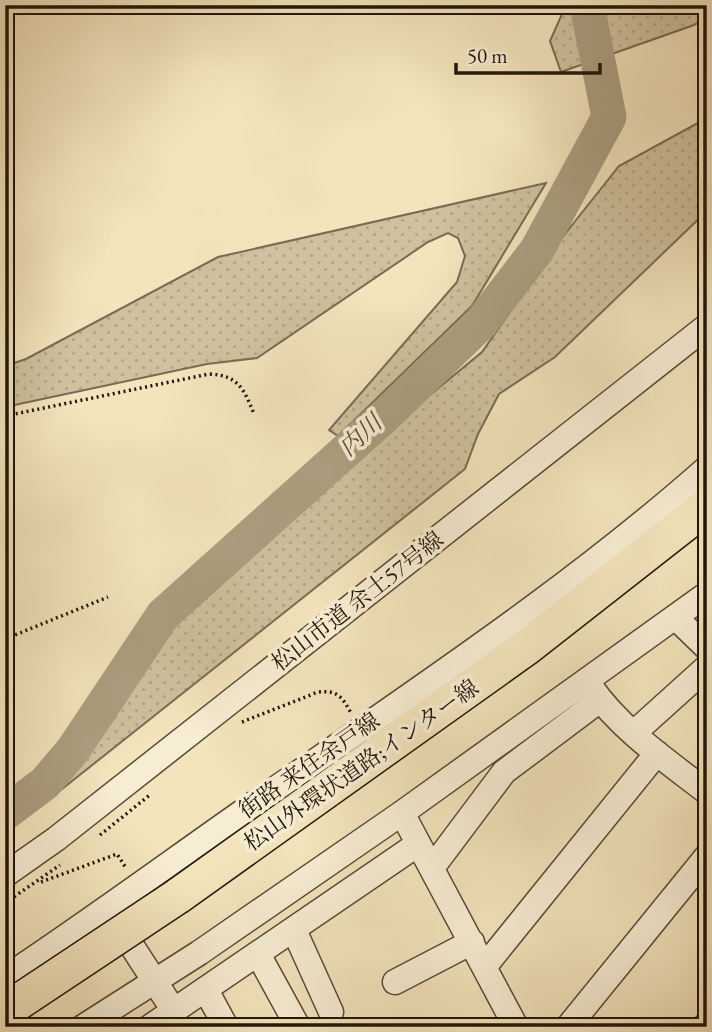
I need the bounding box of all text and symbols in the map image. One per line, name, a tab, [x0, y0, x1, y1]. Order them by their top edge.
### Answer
scale bar	[456, 32, 600, 76]
text: 50 m	[467, 42, 508, 69]
water label: 内川	[332, 405, 390, 463]
street label: 松山市道 余土57号線	[265, 524, 449, 678]
street label: 松山外環状道路;インター線	[238, 672, 484, 858]
street label: 街路 来住余戸線	[233, 705, 385, 825]

